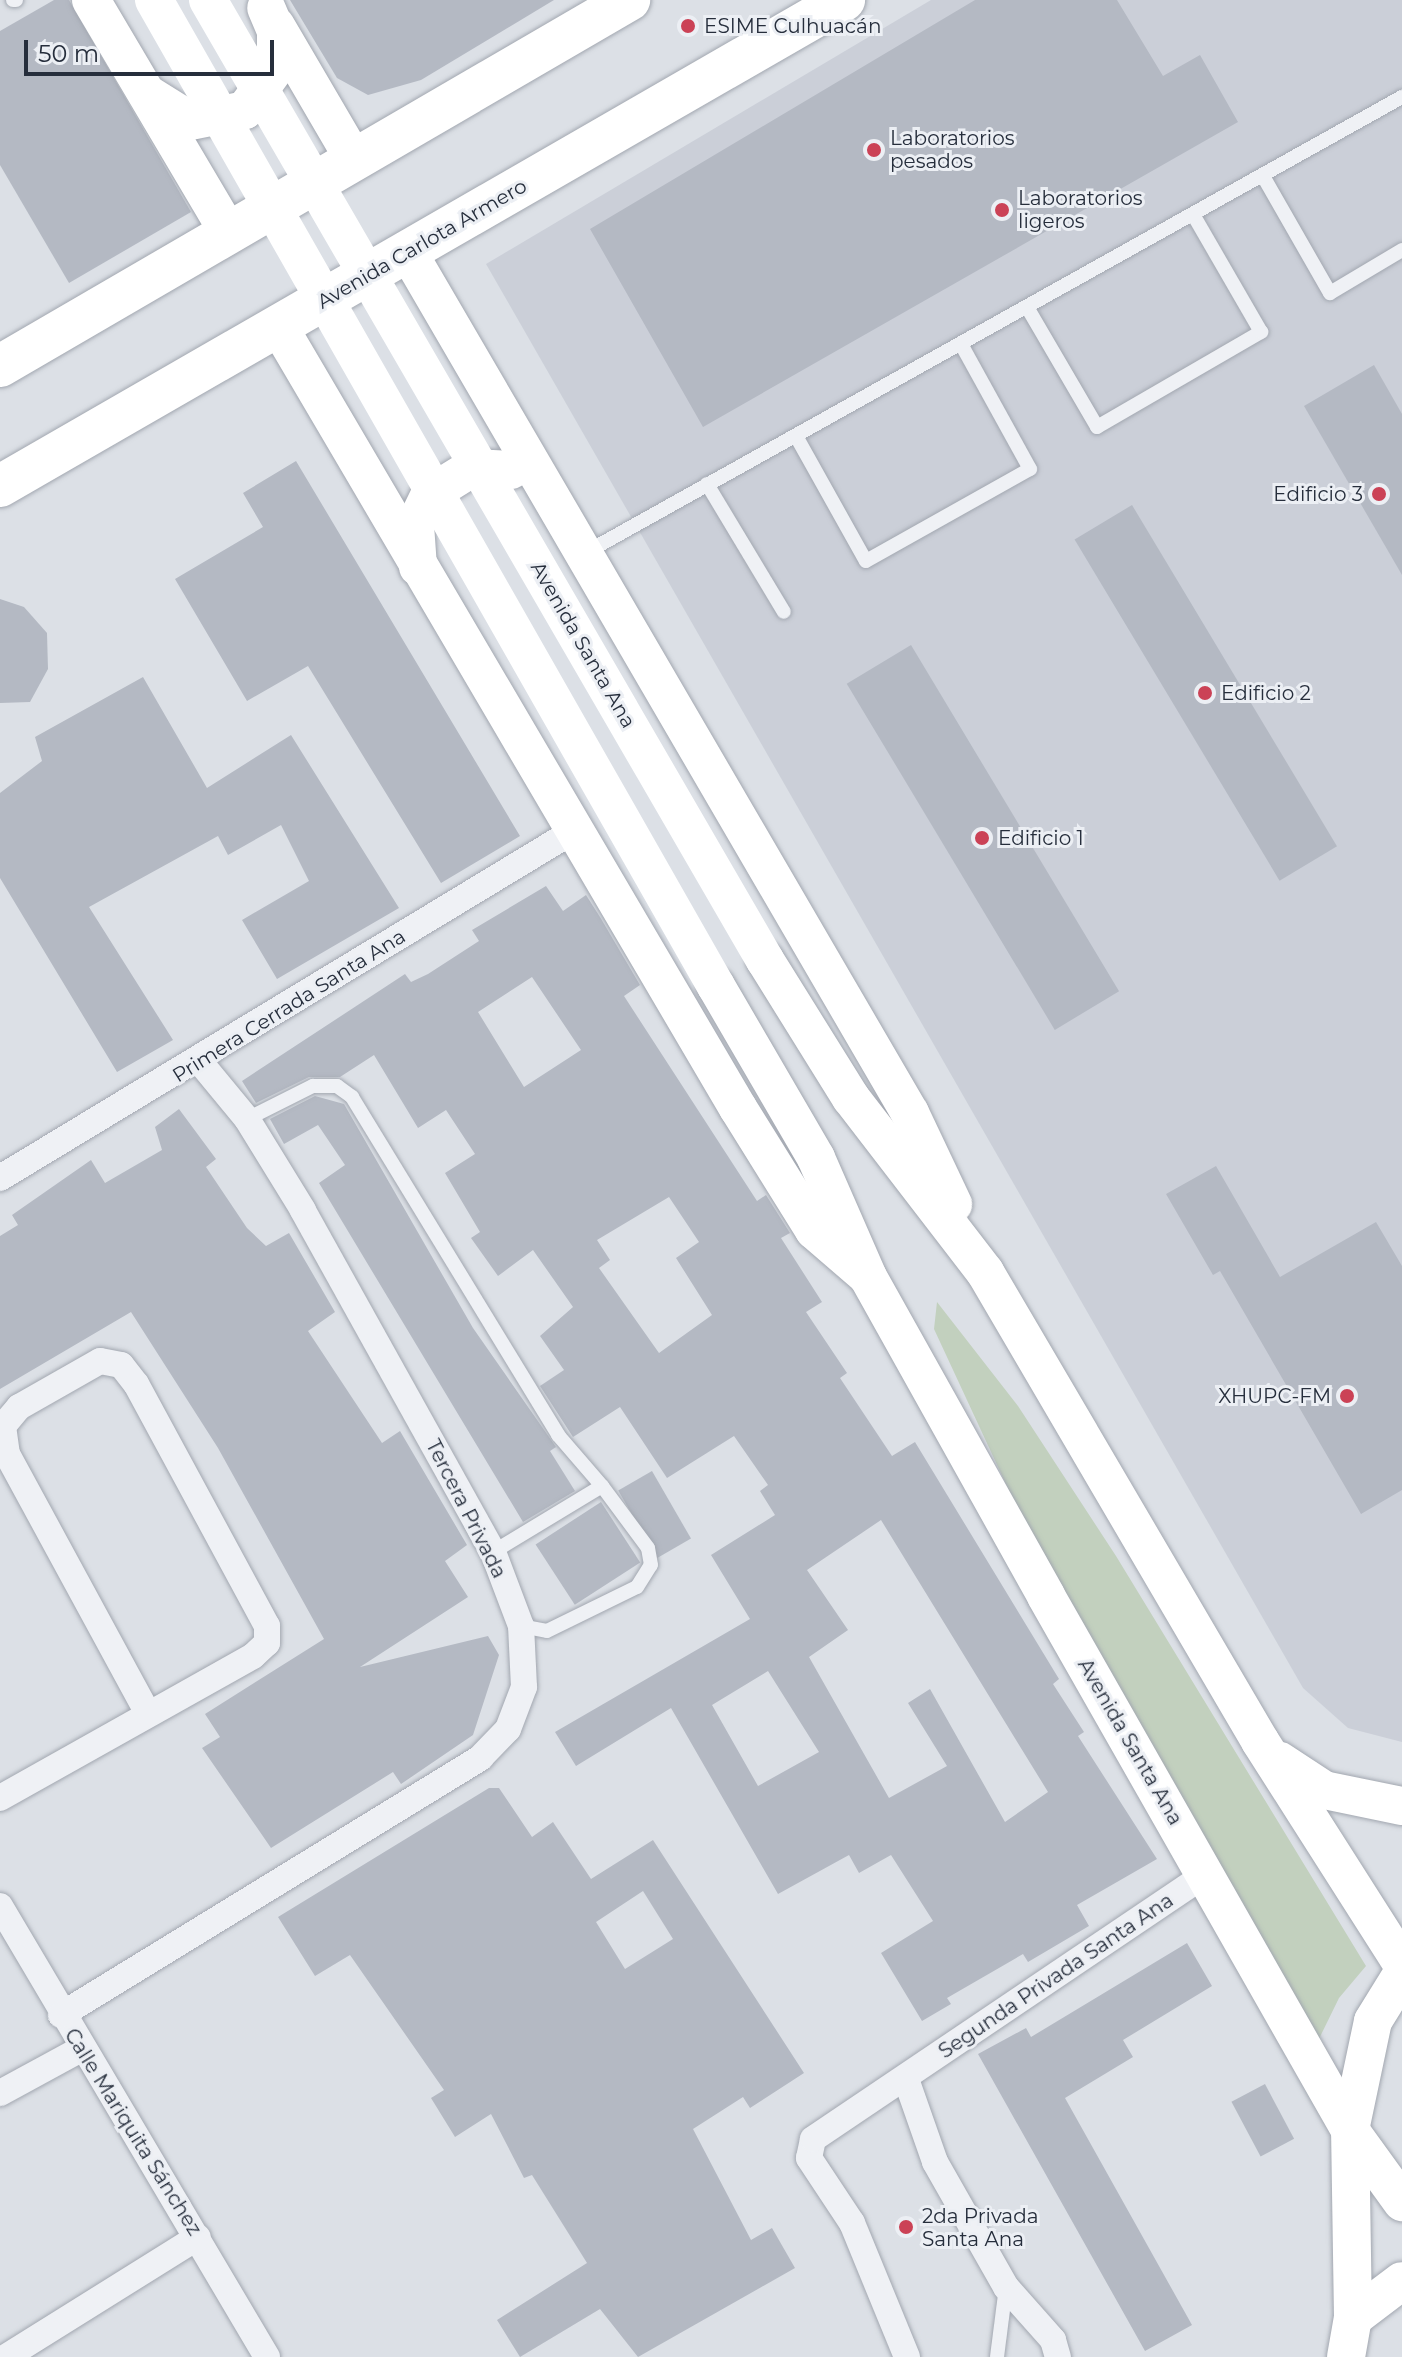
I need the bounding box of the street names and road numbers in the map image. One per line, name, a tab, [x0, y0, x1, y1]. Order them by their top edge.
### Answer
street label: Avenida Carlota Armero	[313, 174, 531, 314]
street label: Avenida Santa Ana	[526, 558, 640, 732]
street label: Primera Cerrada Santa Ana	[168, 924, 410, 1088]
street label: Tercera Privada	[421, 1436, 511, 1582]
street label: Avenida Santa Ana	[1073, 1655, 1187, 1829]
street label: Segunda Privada Santa Ana	[934, 1888, 1178, 2064]
street label: Calle Mariquita Sánchez	[59, 2024, 207, 2240]

